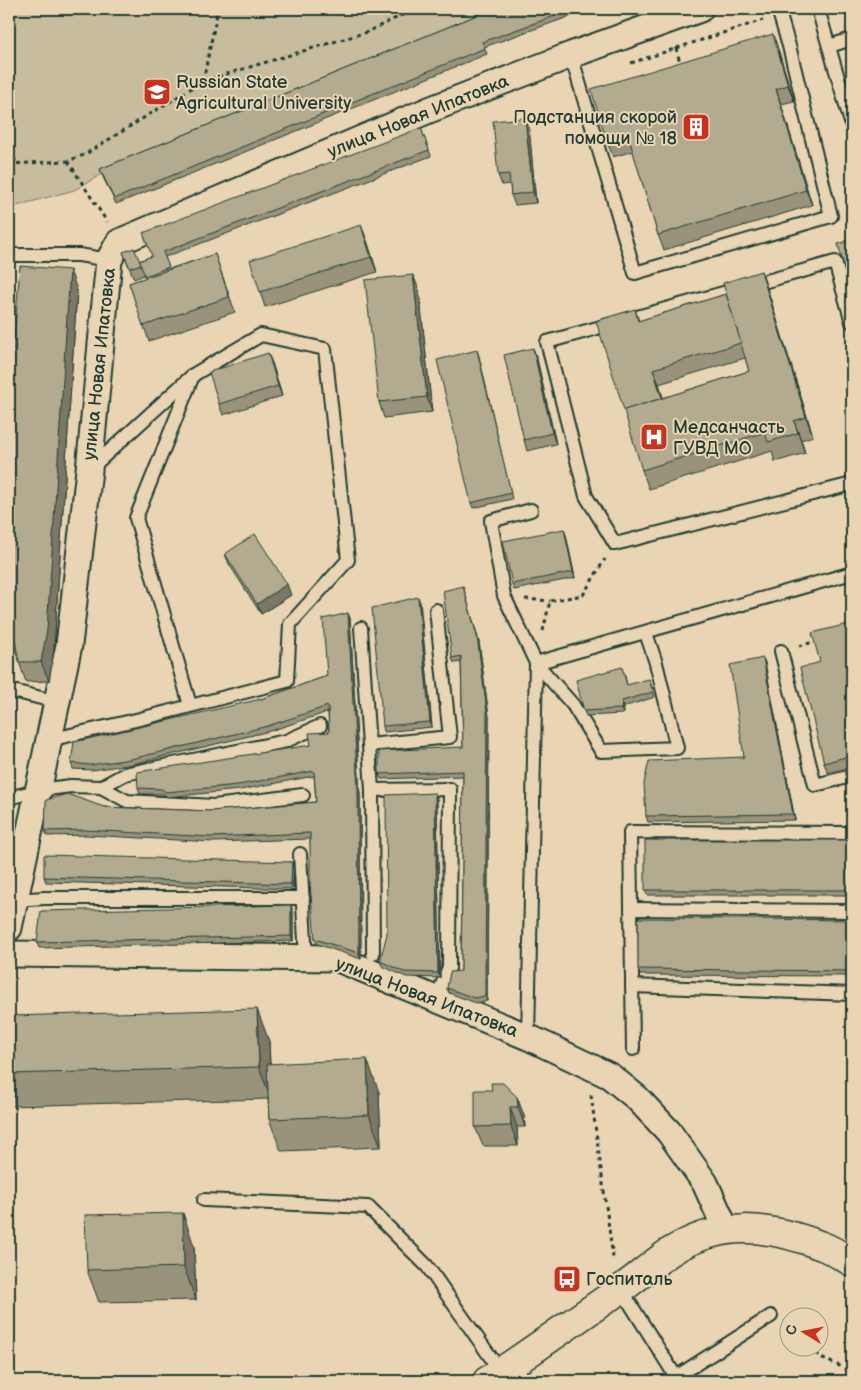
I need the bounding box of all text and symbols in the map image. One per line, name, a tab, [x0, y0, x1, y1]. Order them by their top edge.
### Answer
street label: улица Новая Ипатовка	[325, 70, 512, 162]
place label: Russian State Agricultural University	[176, 72, 352, 114]
school or university icon: Russian State Agricultural University	[142, 77, 172, 107]
place label: Подстанция скорой помощи № 18	[513, 107, 677, 149]
building icon: Подстанция скорой помощи № 18	[681, 112, 711, 142]
street label: улица Новая Ипатовка	[79, 266, 120, 461]
place label: Медсанчасть ГУВД МО	[673, 417, 785, 459]
hospital icon: Медсанчасть ГУВД МО	[639, 422, 669, 452]
street label: улица Новая Ипатовка	[333, 953, 521, 1042]
bus stop icon: Госпиталь	[552, 1264, 582, 1294]
place label: Госпиталь	[586, 1269, 673, 1290]
north arrow	[778, 1308, 828, 1358]
text: С	[782, 1323, 801, 1336]

